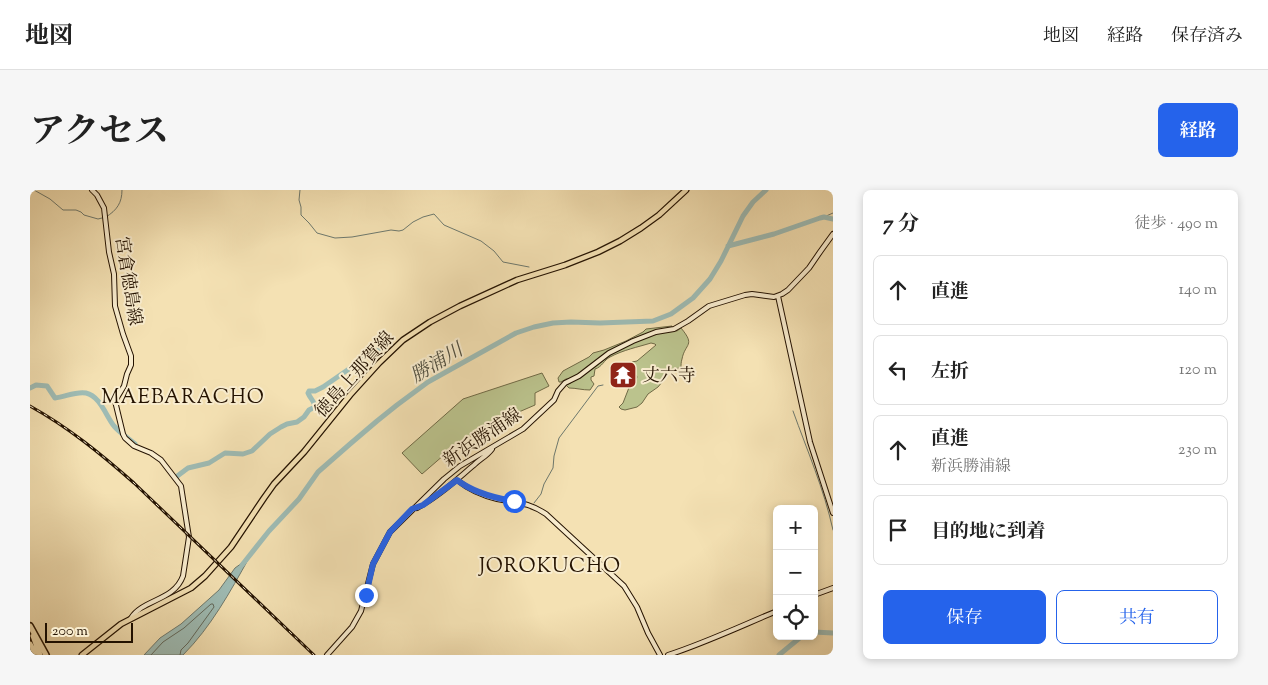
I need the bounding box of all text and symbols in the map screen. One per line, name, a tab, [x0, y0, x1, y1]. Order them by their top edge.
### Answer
text: 地図	[25, 20, 73, 54]
text: 地図	[1043, 24, 1079, 50]
text: 経路	[1107, 24, 1143, 50]
text: 保存済み	[1171, 24, 1243, 50]
button: 経路	[1158, 103, 1238, 157]
text: アクセス	[30, 108, 169, 159]
text: 7 分	[883, 210, 919, 240]
text: 徒歩 · 490 m	[1134, 213, 1218, 236]
street label: 宮倉徳島線	[107, 235, 147, 328]
icon: ahead	[884, 276, 912, 304]
text: 直進	[931, 279, 969, 306]
text: 140 m	[1179, 279, 1217, 302]
street label: 徳島上那賀線	[310, 327, 401, 424]
water label: 勝浦川	[406, 337, 470, 390]
icon: left	[884, 356, 912, 384]
text: 左折	[931, 359, 969, 386]
text: 120 m	[1179, 359, 1217, 382]
temple icon: 丈六寺	[608, 360, 638, 390]
place label: 丈六寺	[642, 364, 696, 390]
district label: MAEBARACHO	[101, 384, 265, 413]
street label: 新浜勝浦線	[439, 403, 528, 475]
text: 直進	[931, 426, 969, 453]
icon: ahead	[884, 436, 912, 464]
text: 230 m	[1178, 439, 1217, 462]
text: 新浜勝浦線	[931, 456, 1011, 479]
route start	[503, 490, 526, 513]
map controls	[773, 505, 818, 640]
button: +	[773, 505, 818, 550]
icon: arrive	[884, 516, 912, 544]
text: 目的地に到着	[931, 519, 1045, 546]
button: −	[773, 550, 818, 595]
district label: JOROKUCHO	[478, 553, 621, 582]
route end	[355, 584, 378, 607]
button: 保存	[883, 590, 1046, 644]
button: 共有	[1056, 590, 1218, 644]
button: locate	[773, 595, 818, 640]
scale bar	[45, 620, 132, 643]
text: 200 m	[52, 622, 88, 642]

